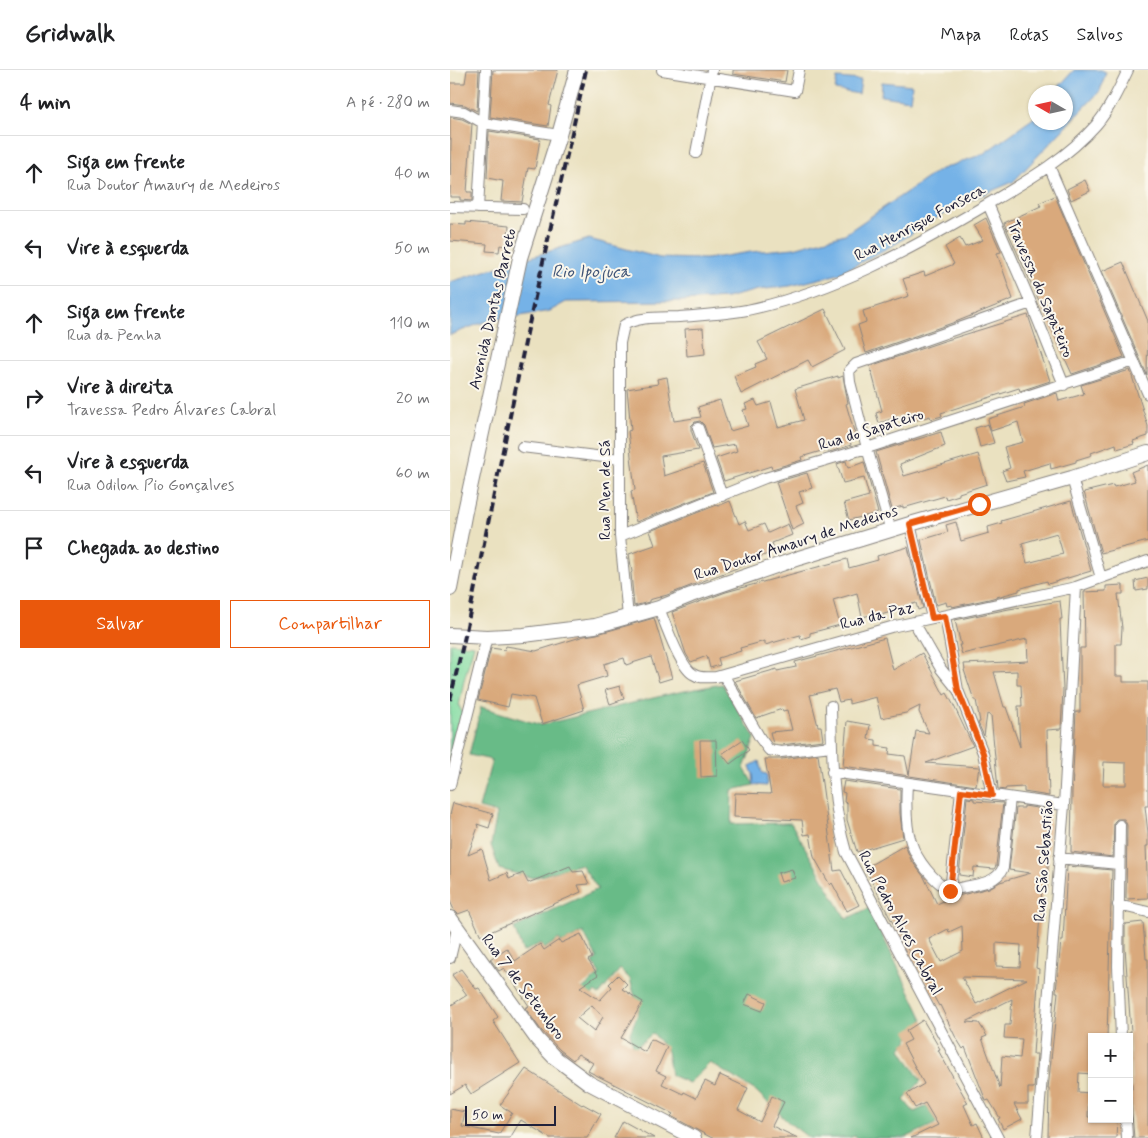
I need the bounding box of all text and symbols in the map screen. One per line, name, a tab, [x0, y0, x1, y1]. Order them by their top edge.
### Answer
text: Gridwalk	[25, 19, 115, 50]
text: Mapa	[940, 23, 981, 47]
text: Rotas	[1009, 23, 1049, 47]
text: Salvos	[1077, 23, 1123, 47]
north arrow	[1028, 85, 1073, 130]
text: 4 min	[20, 89, 71, 117]
text: A pé · 280 m	[346, 92, 430, 113]
text: Siga em frente	[67, 150, 185, 175]
icon: ahead	[20, 159, 48, 187]
text: 40 m	[394, 163, 430, 184]
text: Rua Doutor Amaury de Medeiros	[67, 175, 280, 196]
street label: Rua Henrique Fonseca	[851, 179, 990, 267]
street label: Travessa do Sapateiro	[1002, 217, 1078, 361]
street label: Avenida Dantas Barreto	[464, 226, 522, 392]
icon: left	[20, 234, 48, 262]
text: Vire à esquerda	[67, 236, 189, 261]
text: 50 m	[394, 238, 430, 259]
water label: Rio Ipojuca	[552, 260, 631, 284]
text: Siga em frente	[67, 300, 185, 325]
icon: ahead	[20, 309, 48, 337]
text: 110 m	[389, 313, 430, 334]
text: Rua da Penha	[67, 325, 162, 346]
text: Vire à direita	[67, 375, 173, 400]
icon: right	[20, 384, 48, 412]
text: 20 m	[396, 388, 430, 409]
text: Travessa Pedro Álvares Cabral	[67, 400, 276, 421]
street label: Rua do Sapateiro	[816, 404, 926, 456]
street label: Rua Men de Sá	[595, 440, 616, 540]
text: Vire à esquerda	[67, 450, 189, 475]
icon: left	[20, 459, 48, 487]
text: 60 m	[396, 463, 430, 484]
text: Rua Odilon Pio Gonçalves	[67, 475, 234, 496]
route start	[968, 493, 991, 516]
street label: Rua Doutor Amaury de Medeiros	[691, 500, 901, 586]
icon: arrive	[20, 534, 48, 562]
text: Chegada ao destino	[67, 536, 219, 561]
street label: Rua da Paz	[838, 597, 916, 635]
button: Salvar	[20, 600, 220, 648]
button: Compartilhar	[230, 600, 430, 648]
street label: Rua São Sebastião	[1029, 799, 1059, 922]
street label: Rua Pedro Alves Cabral	[853, 847, 947, 999]
route end	[939, 880, 962, 903]
street label: Rua 7 de Setembro	[476, 930, 570, 1044]
map controls	[1088, 1033, 1133, 1123]
button: +	[1088, 1033, 1133, 1078]
button: −	[1088, 1078, 1133, 1123]
scale bar	[465, 1103, 556, 1126]
text: 50 m	[472, 1106, 503, 1124]

